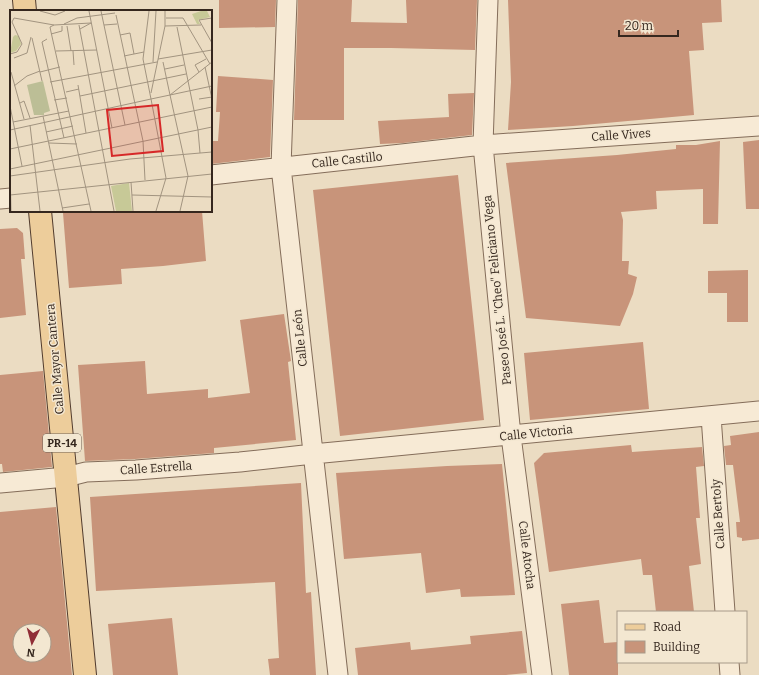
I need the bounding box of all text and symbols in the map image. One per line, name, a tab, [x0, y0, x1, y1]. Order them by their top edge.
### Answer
inset map	[10, 10, 212, 212]
scale bar	[619, 12, 678, 38]
text: 20 m	[625, 19, 654, 33]
street label: Calle Vives	[591, 126, 651, 144]
street label: Calle Castillo	[311, 149, 383, 171]
street label: Paseo José L. "Cheo" Feliciano Vega	[480, 194, 514, 386]
street label: Calle Mayor Cantera	[43, 303, 67, 415]
street label: Calle León	[290, 308, 310, 367]
street label: Calle Victoria	[499, 422, 574, 444]
road number: PR-14	[43, 434, 81, 452]
street label: Calle Estrella	[120, 458, 193, 477]
street label: Calle Bertoly	[709, 478, 727, 549]
street label: Calle Atocha	[516, 520, 538, 591]
legend	[617, 611, 747, 663]
text: Road	[653, 620, 681, 634]
north arrow	[12, 623, 52, 663]
text: Building	[653, 640, 700, 654]
text: N	[26, 645, 36, 659]

